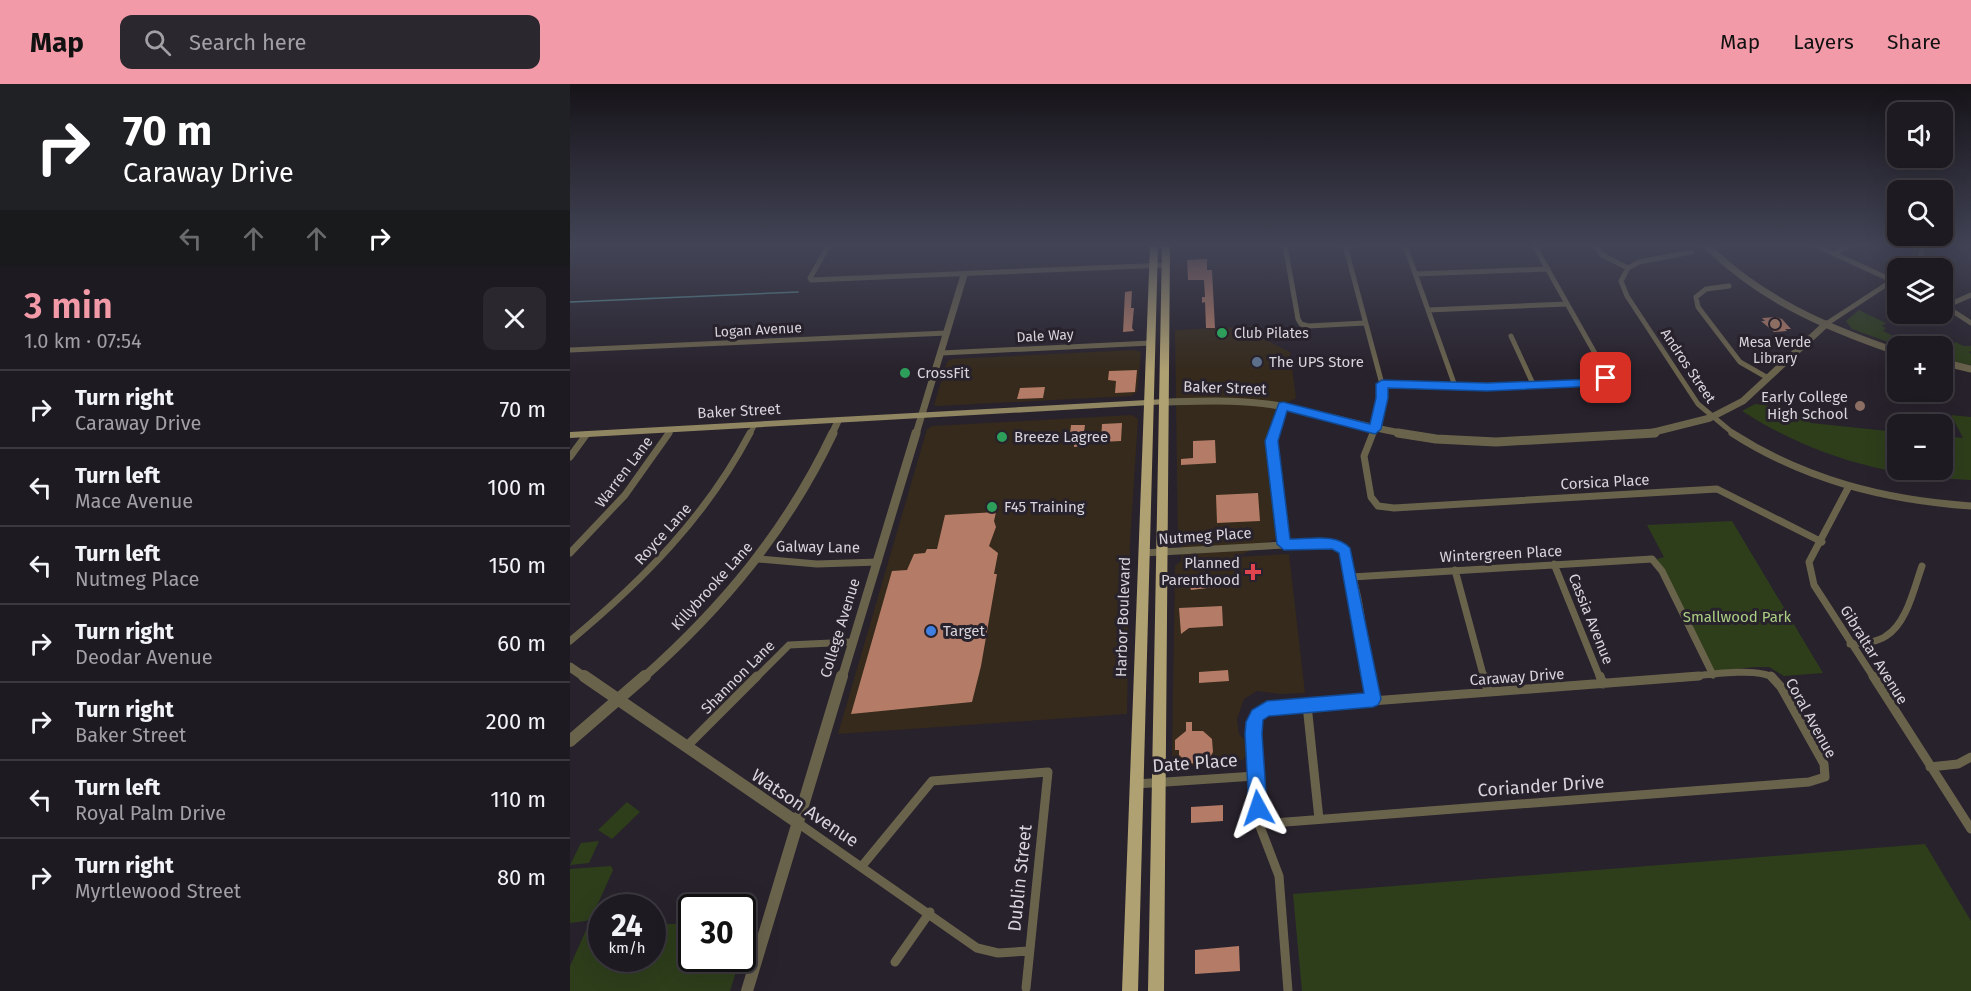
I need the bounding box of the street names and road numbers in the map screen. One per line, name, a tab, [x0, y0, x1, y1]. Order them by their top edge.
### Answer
street label: Logan Avenue	[714, 319, 802, 341]
street label: Dale Way	[1016, 326, 1074, 346]
street label: Andros Street	[1657, 326, 1720, 407]
street label: Baker Street	[1183, 378, 1268, 398]
street label: Baker Street	[697, 400, 782, 422]
street label: Warren Lane	[591, 433, 657, 511]
street label: Corsica Place	[1560, 471, 1650, 493]
street label: Royce Lane	[631, 500, 695, 568]
street label: Nutmeg Place	[1158, 524, 1252, 548]
street label: Galway Lane	[776, 537, 860, 557]
street label: Killybrooke Lane	[668, 538, 756, 634]
street label: Wintergreen Place	[1439, 542, 1563, 566]
street label: Harbor Boulevard	[1112, 557, 1134, 677]
street label: Cassia Avenue	[1565, 571, 1617, 667]
street label: College Avenue	[816, 576, 864, 680]
street label: Gibraltar Avenue	[1836, 602, 1912, 708]
street label: Shannon Lane	[697, 636, 779, 718]
street label: Caraway Drive	[1469, 665, 1565, 689]
street label: Coral Avenue	[1782, 675, 1840, 761]
street label: Date Place	[1152, 749, 1238, 777]
street label: Watson Avenue	[747, 764, 863, 852]
street label: Coriander Drive	[1477, 771, 1605, 801]
street label: Dublin Street	[1003, 823, 1037, 932]

